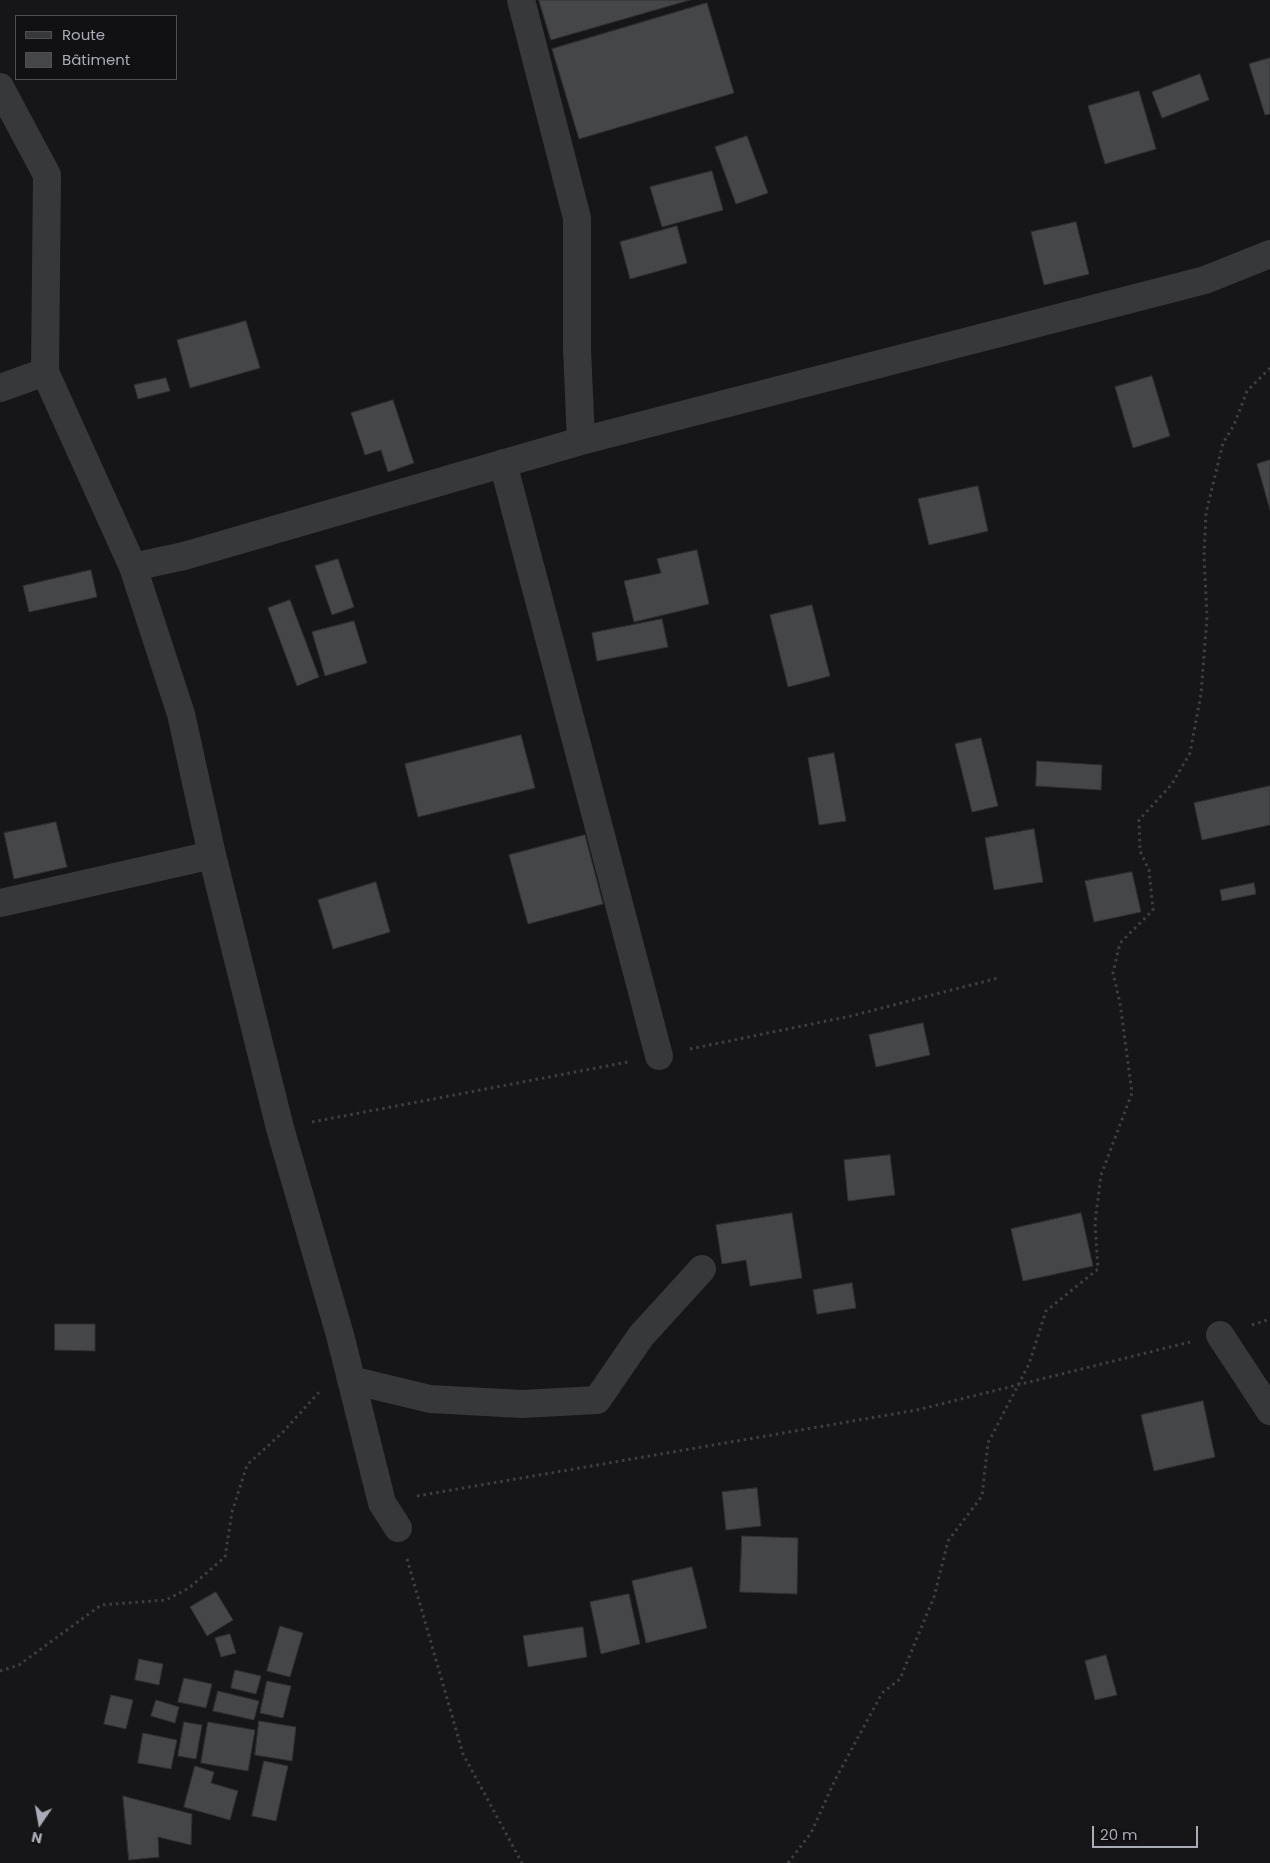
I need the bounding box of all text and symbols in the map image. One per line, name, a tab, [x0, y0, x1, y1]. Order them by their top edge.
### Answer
legend	[15, 15, 178, 80]
text: Route	[62, 24, 105, 45]
text: Bâtiment	[62, 49, 130, 70]
north arrow	[15, 1798, 65, 1848]
scale bar	[1095, 1816, 1201, 1848]
text: 20 m	[1100, 1824, 1138, 1845]
text: N	[30, 1827, 44, 1849]

